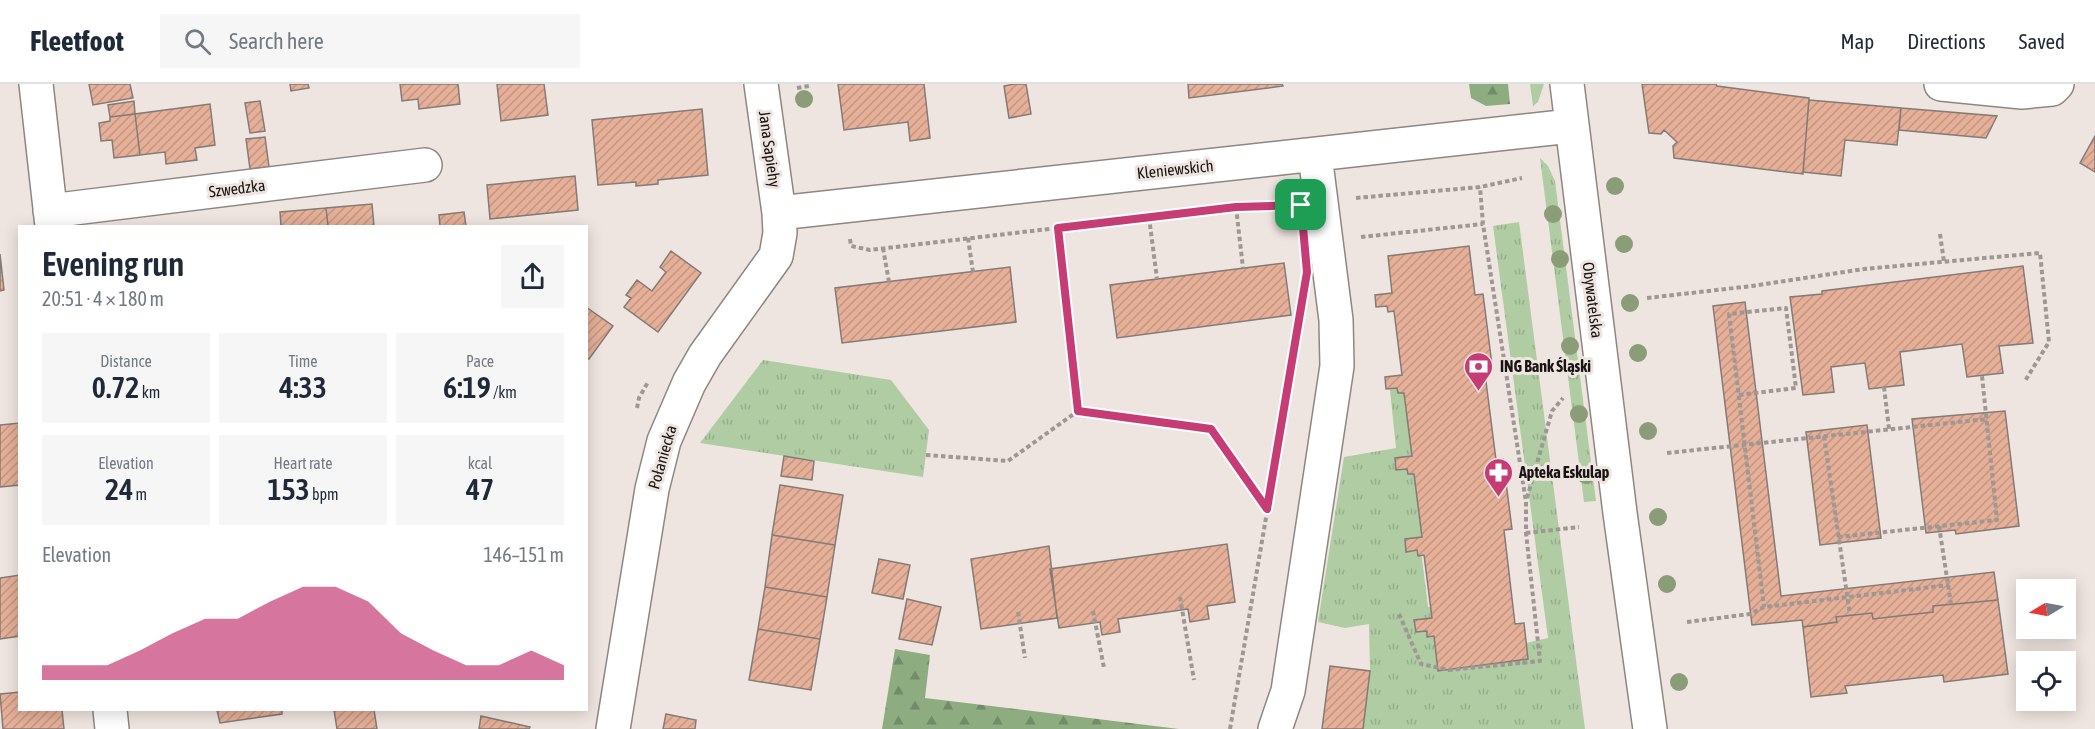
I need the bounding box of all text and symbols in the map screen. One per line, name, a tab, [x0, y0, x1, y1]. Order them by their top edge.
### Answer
search box	[160, 14, 580, 68]
text: Fleetfoot	[30, 25, 124, 57]
icon: search	[181, 25, 214, 58]
text: Search here	[229, 28, 324, 54]
text: Map	[1840, 29, 1874, 53]
text: Directions	[1907, 29, 1986, 53]
text: Saved	[2019, 29, 2065, 53]
street label: Jana Sapiehy	[755, 110, 784, 189]
street label: Kleniewskich	[1136, 156, 1214, 182]
street label: Szwedzka	[208, 176, 266, 200]
pin	[1275, 179, 1326, 230]
icon: arrive	[1284, 188, 1317, 221]
text: Evening run	[42, 245, 184, 283]
button: share	[501, 245, 564, 308]
street label: Obywatelska	[1578, 261, 1607, 339]
text: 20:51 · 4 × 180 m	[42, 287, 164, 310]
bank icon: ING Bank Śląski	[1463, 350, 1495, 392]
text: Distance	[100, 352, 152, 370]
text: Time	[288, 352, 318, 370]
text: Pace	[466, 352, 494, 370]
place label: ING Bank Śląski	[1500, 357, 1591, 375]
text: 0.72	[92, 370, 139, 404]
text: 4:33	[279, 370, 327, 404]
text: 6:19	[443, 370, 491, 404]
text: km	[139, 383, 160, 401]
text: /km	[491, 383, 517, 401]
street label: Połaniecka	[644, 423, 680, 491]
text: Elevation	[98, 454, 154, 472]
text: Heart rate	[274, 454, 332, 472]
text: kcal	[468, 454, 492, 472]
pharmacy icon: Apteka Eskulap	[1482, 456, 1514, 498]
place label: Apteka Eskulap	[1518, 463, 1610, 481]
text: 24	[105, 472, 133, 506]
text: 153	[267, 472, 310, 506]
text: 47	[466, 472, 494, 506]
text: m	[133, 485, 147, 503]
text: bpm	[310, 485, 339, 503]
text: Elevation	[42, 543, 111, 566]
text: 146–151 m	[483, 543, 564, 566]
north arrow	[2016, 579, 2076, 639]
map controls	[2016, 579, 2076, 711]
button: locate	[2016, 651, 2076, 711]

